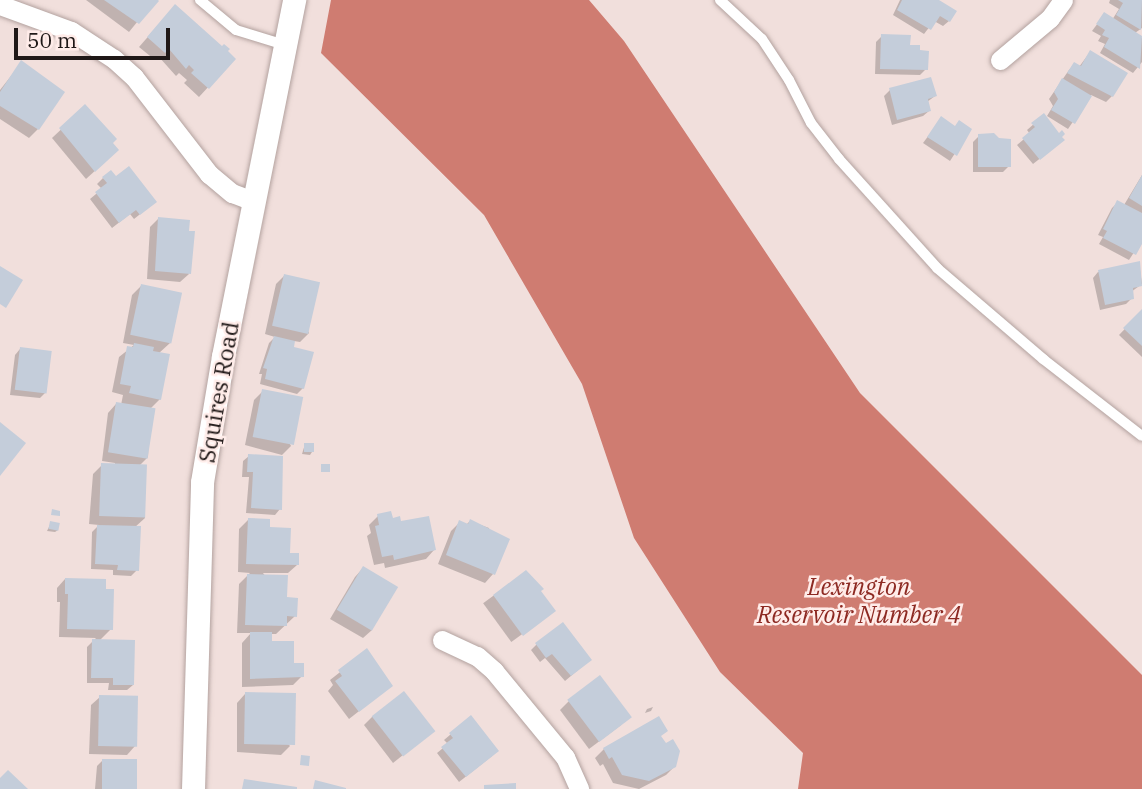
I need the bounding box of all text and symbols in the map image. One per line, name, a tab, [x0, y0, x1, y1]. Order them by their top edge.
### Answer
scale bar	[18, 14, 173, 58]
text: 50 m	[27, 26, 77, 54]
street label: Squires Road	[192, 319, 244, 465]
water label: Lexington Reservoir Number 4	[757, 573, 961, 629]

